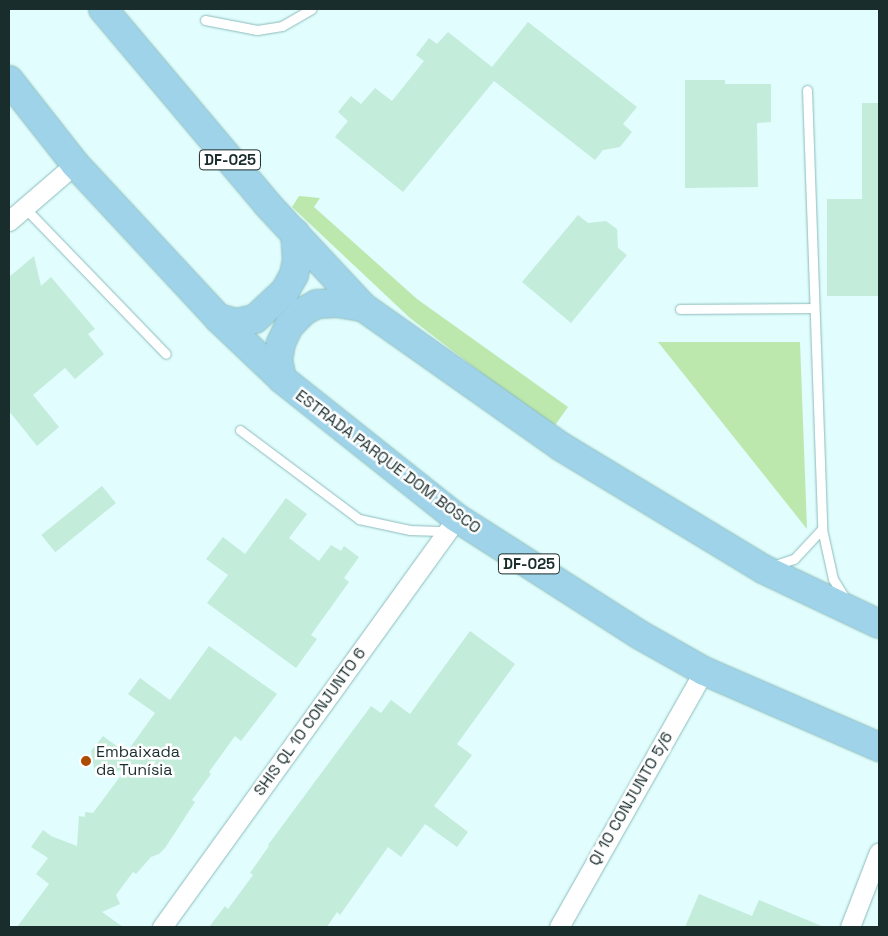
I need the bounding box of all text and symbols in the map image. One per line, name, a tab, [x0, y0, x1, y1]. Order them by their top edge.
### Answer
road number: DF-025	[199, 148, 261, 172]
street label: ESTRADA PARQUE DOM BOSCO	[291, 386, 485, 538]
road number: DF-025	[498, 552, 560, 576]
street label: SHIS QL 10 CONJUNTO 6	[250, 644, 370, 800]
street label: QI 10 CONJUNTO 5/6	[585, 729, 677, 869]
place label: Embaixada da Tunísia	[96, 742, 180, 780]
marker: Embaixada da Tunísia	[80, 755, 92, 767]

